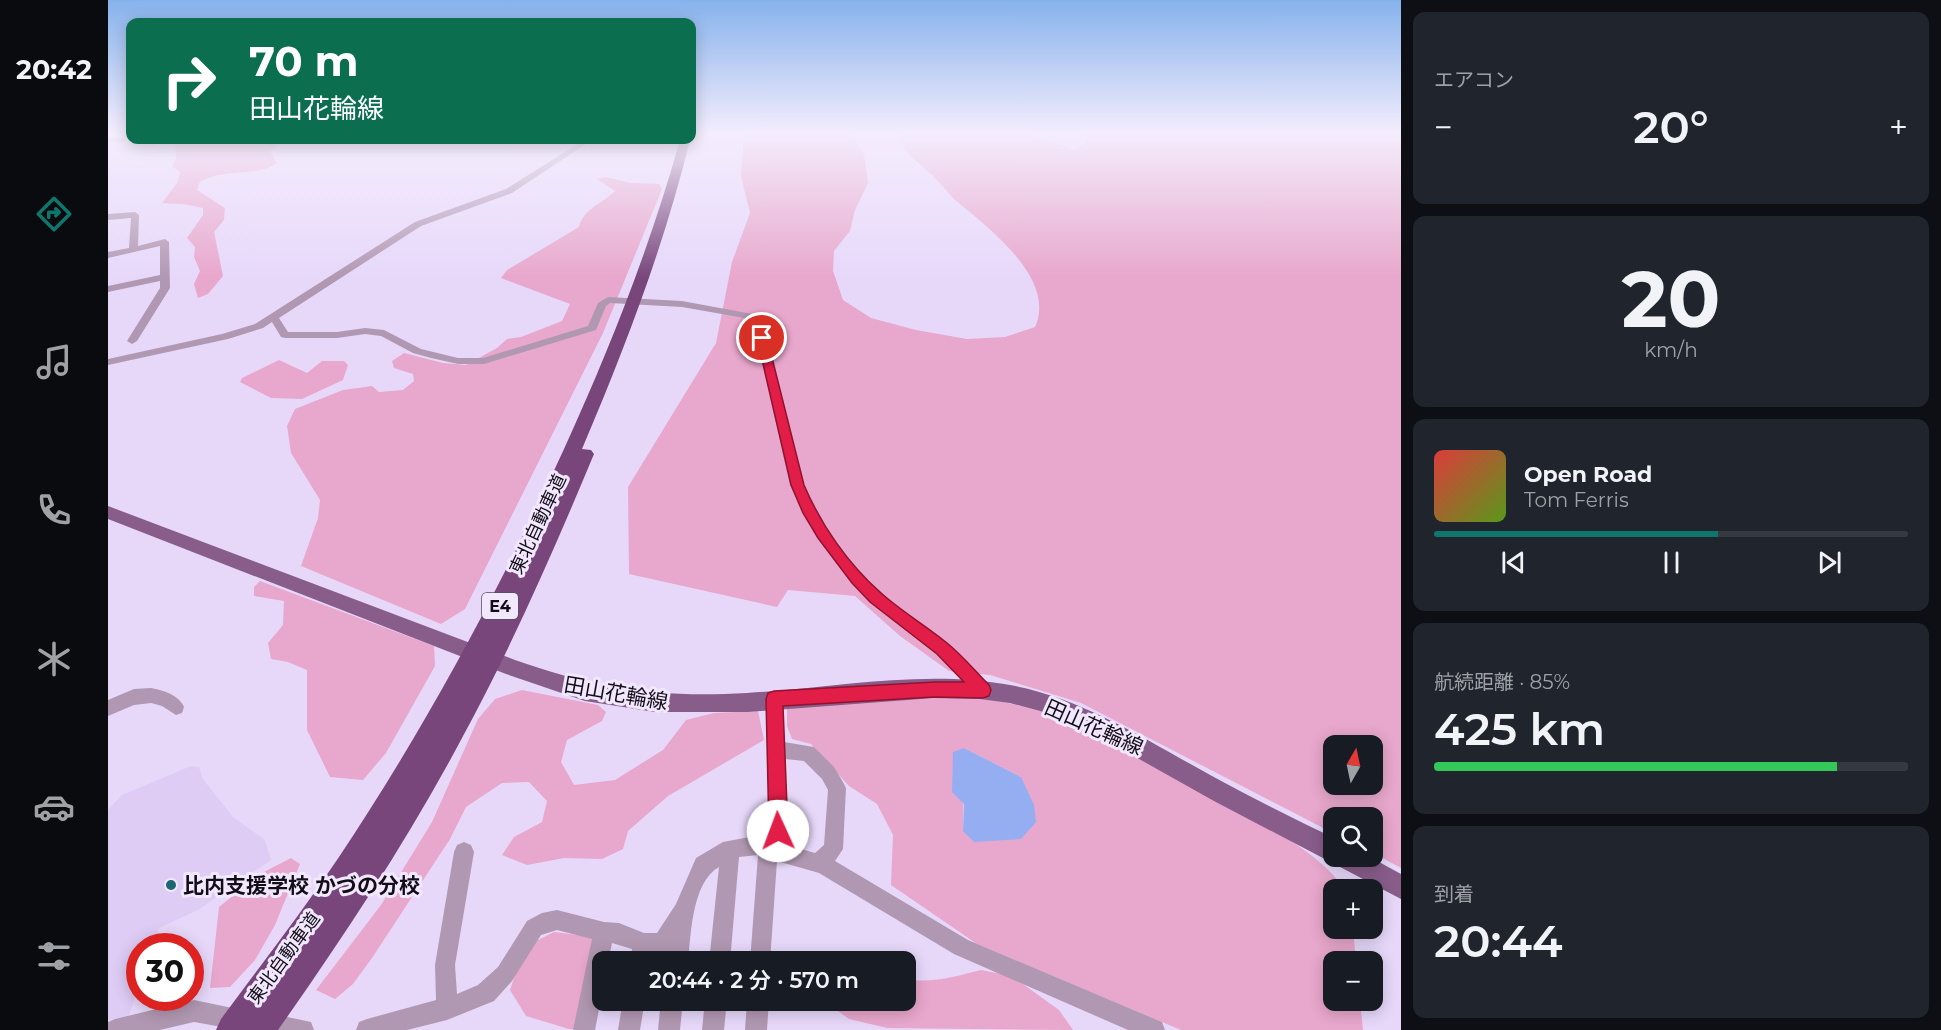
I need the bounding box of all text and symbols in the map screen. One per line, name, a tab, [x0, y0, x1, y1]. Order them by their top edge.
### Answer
text: 70 m	[249, 35, 359, 87]
icon: right	[150, 42, 228, 120]
text: 20:42	[16, 53, 92, 86]
text: エアコン	[1434, 68, 1514, 92]
text: 田山花輪線	[249, 92, 384, 125]
text: 20°	[1633, 99, 1709, 154]
text: −	[1434, 107, 1453, 147]
text: +	[1889, 107, 1908, 147]
icon: directions	[33, 193, 75, 235]
text: 20	[1622, 251, 1720, 347]
pin	[736, 312, 787, 363]
icon: arrive	[745, 321, 778, 354]
text: km/h	[1644, 338, 1698, 362]
icon: music	[33, 341, 75, 383]
text: Open Road	[1524, 461, 1652, 488]
street label: 東北自動車道	[505, 470, 571, 578]
text: Tom Ferris	[1524, 488, 1629, 512]
icon: phone	[33, 489, 75, 531]
icon: previous	[1497, 546, 1530, 579]
icon: pause	[1655, 546, 1688, 579]
icon: next	[1813, 546, 1846, 579]
road number: E4	[482, 593, 518, 619]
icon: climate	[33, 638, 75, 680]
text: 航続距離 · 85%	[1434, 670, 1570, 694]
street label: 田山花輪線	[562, 672, 670, 714]
street label: 田山花輪線	[1041, 694, 1147, 760]
text: 425 km	[1434, 701, 1605, 756]
north arrow	[1323, 735, 1383, 795]
map controls	[1323, 735, 1383, 1011]
icon: car	[33, 786, 75, 828]
position arrow	[746, 799, 810, 863]
button: search	[1323, 807, 1383, 867]
place label: 比内支援学校 かづの分校	[183, 873, 420, 898]
marker: 比内支援学校 かづの分校	[164, 878, 178, 892]
button: +	[1323, 879, 1383, 939]
text: 到着	[1434, 882, 1474, 906]
street label: 東北自動車道	[243, 908, 325, 1008]
text: 20:44	[1434, 913, 1563, 968]
speed limit sign: 30	[126, 933, 204, 1011]
icon: filters	[33, 935, 75, 977]
button: −	[1323, 951, 1383, 1011]
text: 20:44 · 2 分 · 570 m	[649, 967, 859, 994]

